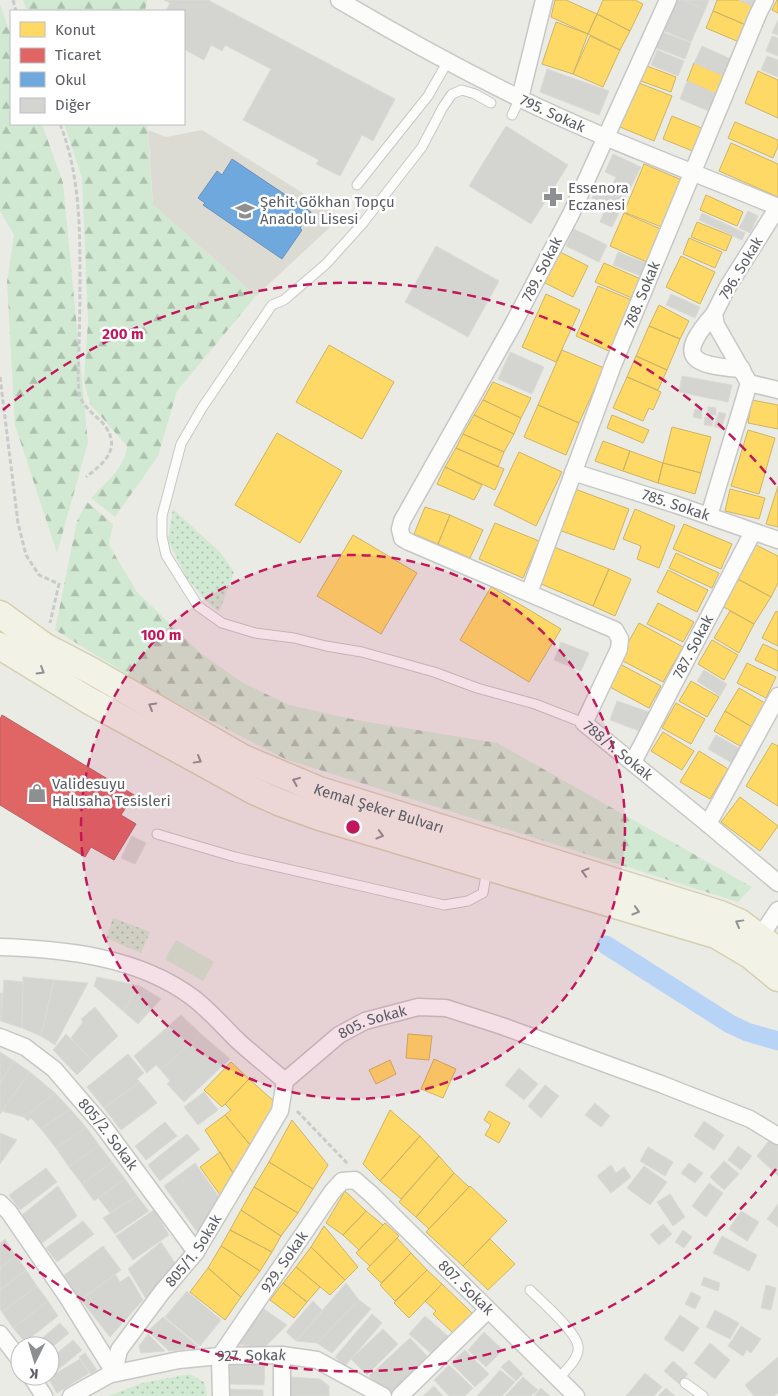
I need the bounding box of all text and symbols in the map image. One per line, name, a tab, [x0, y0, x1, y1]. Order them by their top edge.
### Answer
legend	[10, 10, 185, 125]
text: Konut	[55, 21, 96, 39]
text: Ticaret	[55, 46, 102, 64]
text: Okul	[55, 71, 87, 89]
street label: 795. Sokak	[517, 91, 588, 136]
text: Diğer	[55, 96, 91, 114]
place label: Essenora Eczanesi	[568, 179, 629, 214]
pharmacy icon: Essenora Eczanesi	[542, 186, 564, 208]
place label: Şehit Gökhan Topçu Anadolu Lisesi	[260, 193, 395, 228]
school or university icon: Şehit Gökhan Topçu Anadolu Lisesi	[234, 200, 256, 222]
street label: 789. Sokak	[518, 233, 566, 304]
street label: 796. Sokak	[715, 233, 767, 303]
street label: 788. Sokak	[620, 258, 664, 331]
text: 200 m	[102, 325, 144, 343]
street label: 785. Sokak	[640, 485, 712, 525]
street label: 787. Sokak	[669, 612, 717, 681]
text: 100 m	[141, 626, 181, 644]
one-way arrow	[36, 665, 45, 675]
one-way arrow	[149, 703, 158, 713]
street label: 788/1. Sokak	[580, 717, 657, 784]
one-way arrow	[192, 754, 201, 764]
place label: Validesuyu Halısaha Tesisleri	[52, 775, 171, 810]
one-way arrow	[292, 777, 301, 787]
street label: Kemal Şeker Bulvarı	[311, 780, 446, 837]
shop icon: Validesuyu Halısaha Tesisleri	[26, 782, 48, 804]
centre of rings	[344, 818, 362, 836]
one-way arrow	[375, 829, 384, 839]
one-way arrow	[581, 867, 589, 877]
one-way arrow	[632, 905, 640, 915]
one-way arrow	[735, 919, 744, 929]
street label: 805. Sokak	[335, 1001, 409, 1043]
street label: 805/2. Sokak	[74, 1095, 142, 1174]
street label: 805/1. Sokak	[161, 1211, 225, 1291]
street label: 929. Sokak	[257, 1227, 312, 1296]
street label: 807. Sokak	[434, 1256, 498, 1319]
north arrow	[10, 1336, 60, 1386]
street label: 927. Sokak	[217, 1346, 288, 1365]
text: K	[28, 1364, 39, 1382]

